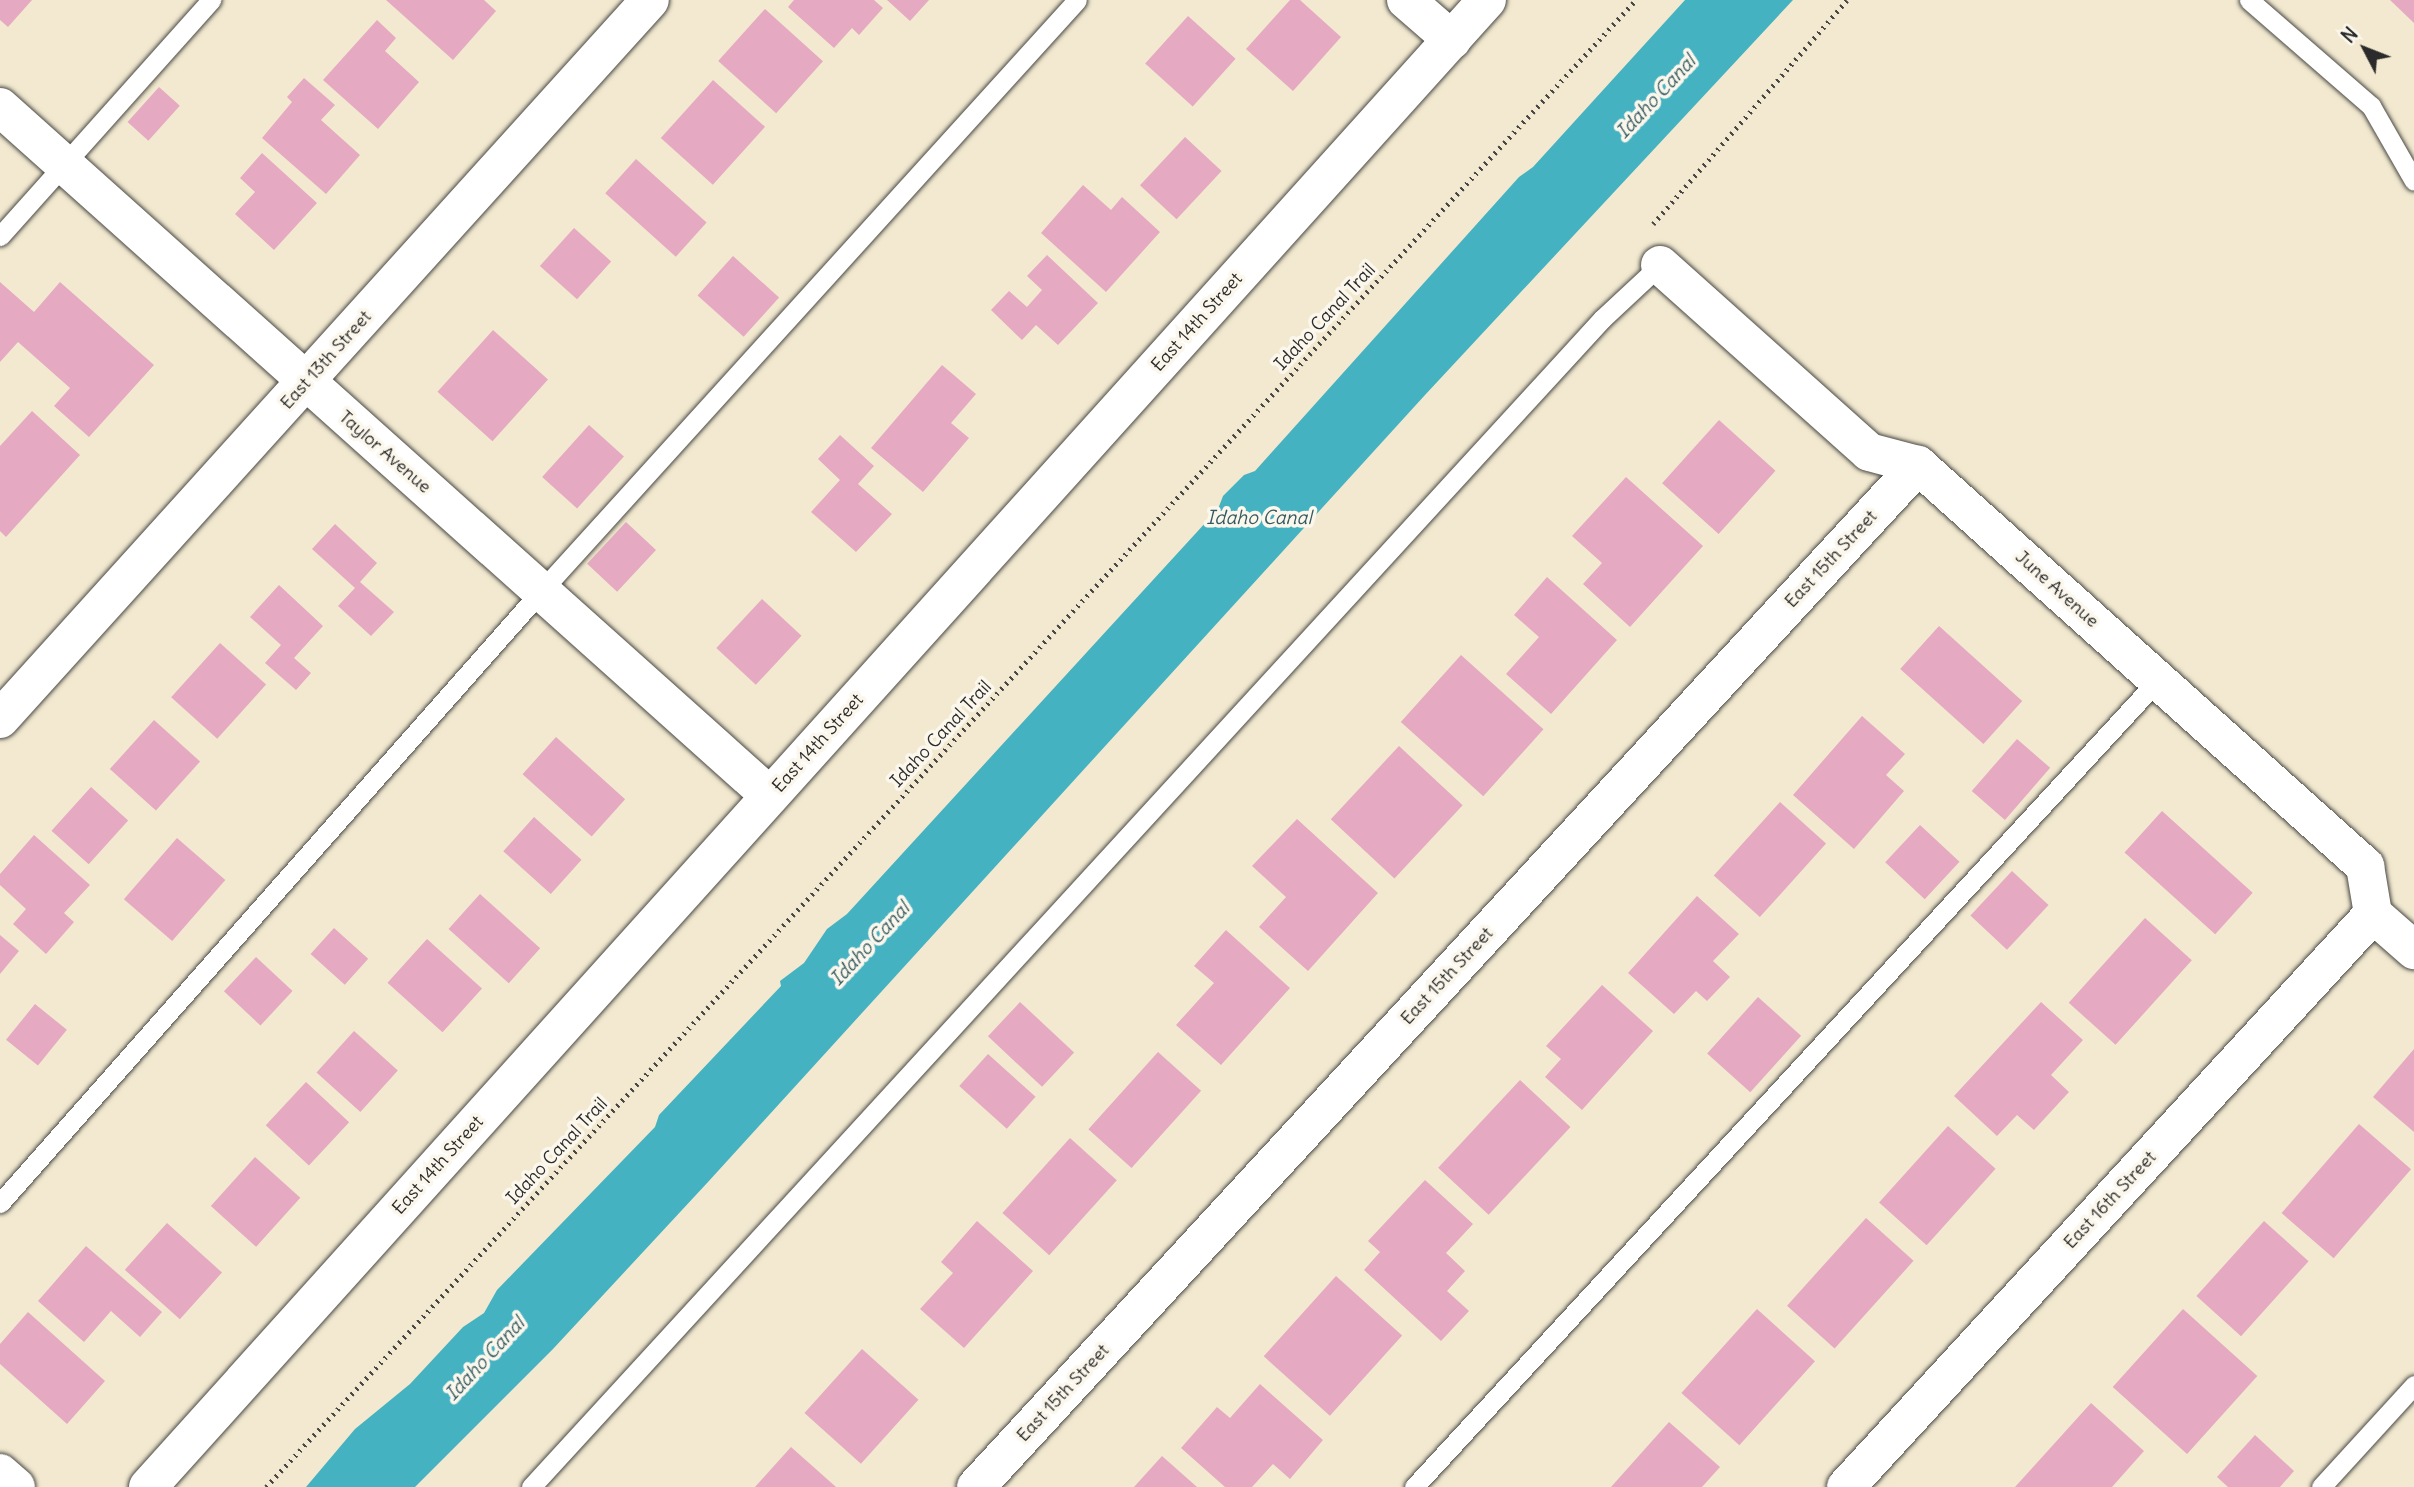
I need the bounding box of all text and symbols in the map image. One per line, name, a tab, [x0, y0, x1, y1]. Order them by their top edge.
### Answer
north arrow	[2330, 14, 2400, 84]
text: N	[2336, 22, 2363, 48]
water label: Idaho Canal	[1612, 51, 1700, 143]
street label: Idaho Canal Trail	[1270, 259, 1380, 375]
street label: East 14th Street	[1147, 268, 1247, 376]
street label: East 13th Street	[276, 306, 376, 414]
street label: Taylor Avenue	[335, 406, 435, 498]
street label: East 15th Street	[1780, 506, 1882, 612]
water label: Idaho Canal	[1206, 507, 1312, 529]
street label: June Avenue	[2011, 546, 2103, 632]
street label: Idaho Canal Trail	[886, 676, 996, 792]
street label: East 14th Street	[768, 689, 868, 797]
water label: Idaho Canal	[826, 898, 914, 990]
street label: East 15th Street	[1396, 923, 1498, 1029]
street label: Idaho Canal Trail	[502, 1093, 612, 1209]
street label: East 14th Street	[388, 1111, 488, 1219]
street label: East 16th Street	[2059, 1147, 2161, 1253]
water label: Idaho Canal	[441, 1313, 529, 1405]
street label: East 15th Street	[1012, 1340, 1114, 1446]

